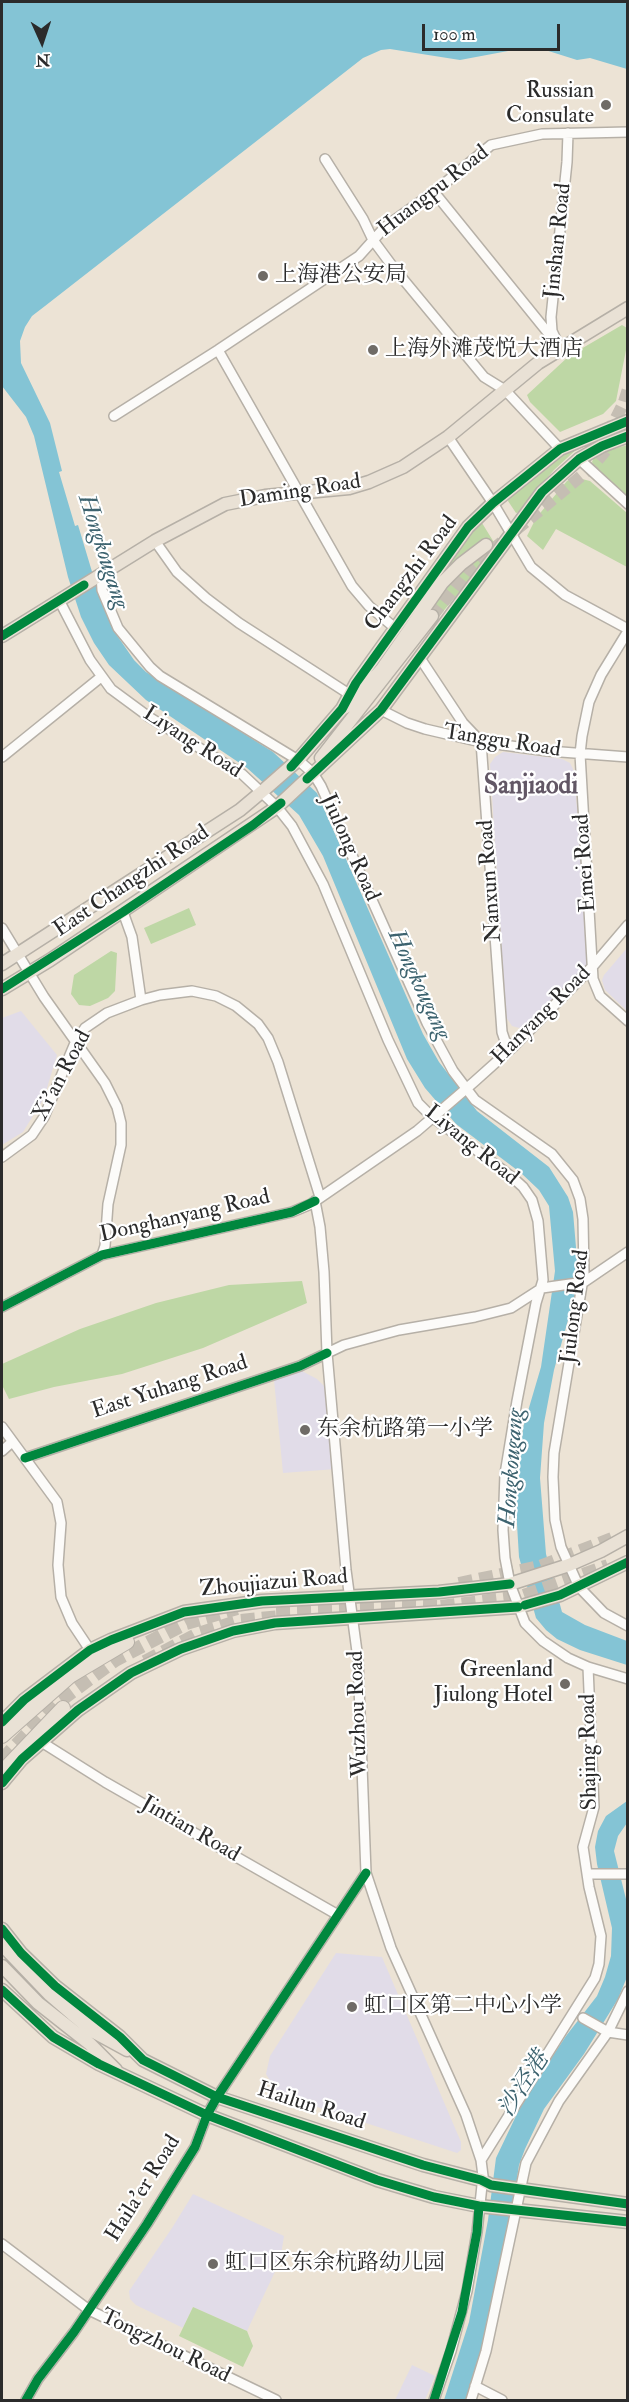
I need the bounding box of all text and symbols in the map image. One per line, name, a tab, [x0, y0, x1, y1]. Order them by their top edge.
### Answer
north arrow	[12, 12, 72, 72]
scale bar	[425, 12, 563, 50]
text: 100 m	[433, 23, 476, 46]
text: N	[35, 50, 51, 70]
place label: Russian Consulate	[506, 79, 594, 130]
marker: Russian Consulate	[599, 98, 613, 112]
street label: Huangpu Road	[373, 140, 495, 244]
street label: Jinshan Road	[540, 182, 578, 300]
place label: 上海港公安局	[275, 263, 407, 289]
marker: 上海港公安局	[256, 269, 270, 283]
place label: 上海外滩茂悦大酒店	[385, 337, 583, 363]
marker: 上海外滩茂悦大酒店	[366, 343, 380, 357]
street label: Daming Road	[237, 469, 363, 515]
water label: Hongkougang	[70, 491, 134, 613]
street label: Changzhi Road	[360, 511, 464, 637]
street label: Liyang Road	[137, 701, 247, 785]
street label: Tanggu Road	[442, 720, 562, 764]
district label: Sanjiaodi	[484, 771, 578, 803]
street label: Jiulong Road	[314, 790, 384, 906]
street label: Emei Road	[569, 813, 603, 913]
street label: Nanxun Road	[474, 819, 508, 943]
street label: East Changzhi Road	[49, 820, 215, 944]
water label: Hongkougang	[380, 925, 456, 1045]
street label: Hanyang Road	[487, 961, 597, 1071]
street label: Xi'an Road	[28, 1026, 98, 1126]
street label: Liyang Road	[419, 1100, 523, 1192]
street label: Donghanyang Road	[97, 1185, 273, 1249]
street label: Jiulong Road	[556, 1248, 596, 1366]
street label: East Yuhang Road	[89, 1350, 251, 1426]
water label: Hongkougang	[494, 1408, 532, 1528]
place label: 东余杭路第一小学	[317, 1417, 493, 1443]
marker: 东余杭路第一小学	[298, 1423, 312, 1437]
street label: Zhoujiazui Road	[199, 1564, 349, 1604]
street label: Wuzhou Road	[344, 1650, 374, 1778]
place label: Greenland Jiulong Hotel	[434, 1658, 553, 1710]
marker: Greenland Jiulong Hotel	[558, 1677, 572, 1691]
street label: Shajing Road	[576, 1693, 604, 1811]
street label: Jintian Road	[136, 1791, 244, 1869]
place label: 虹口区第二中心小学	[364, 1994, 562, 2020]
marker: 虹口区第二中心小学	[345, 2000, 359, 2014]
water label: 沙泾港	[493, 2047, 557, 2123]
street label: Hailun Road	[254, 2077, 368, 2137]
street label: Haila'er Road	[101, 2131, 187, 2247]
place label: 虹口区东余杭路幼儿园	[225, 2251, 445, 2277]
marker: 虹口区东余杭路幼儿园	[206, 2257, 220, 2271]
street label: Tongzhou Road	[96, 2304, 234, 2390]

